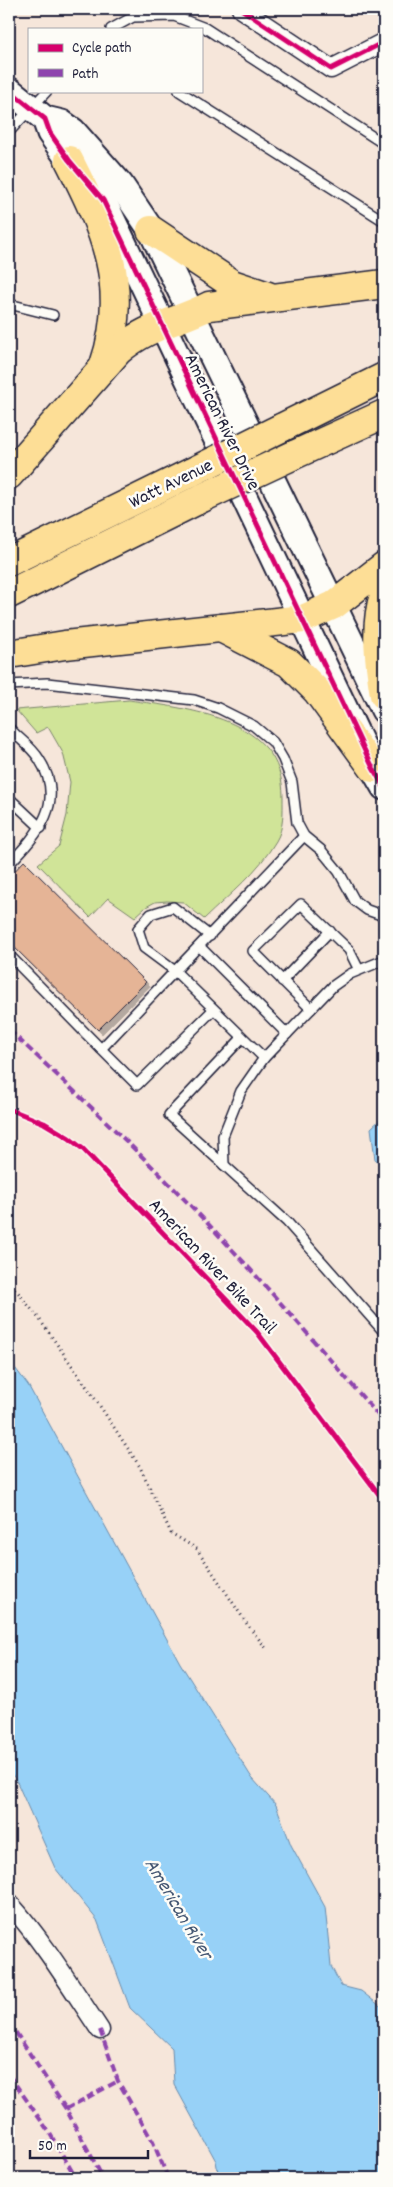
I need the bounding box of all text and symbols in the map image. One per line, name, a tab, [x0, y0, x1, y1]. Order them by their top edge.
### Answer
legend	[28, 28, 202, 92]
text: Cycle path	[72, 38, 132, 60]
text: Path	[72, 64, 98, 86]
street label: American River Drive	[176, 350, 266, 495]
street label: Watt Avenue	[125, 453, 218, 517]
street label: American River Bike Trail	[141, 1193, 282, 1342]
water label: American River	[136, 1854, 220, 1968]
scale bar	[30, 2127, 148, 2159]
text: 50 m	[38, 2136, 67, 2158]

